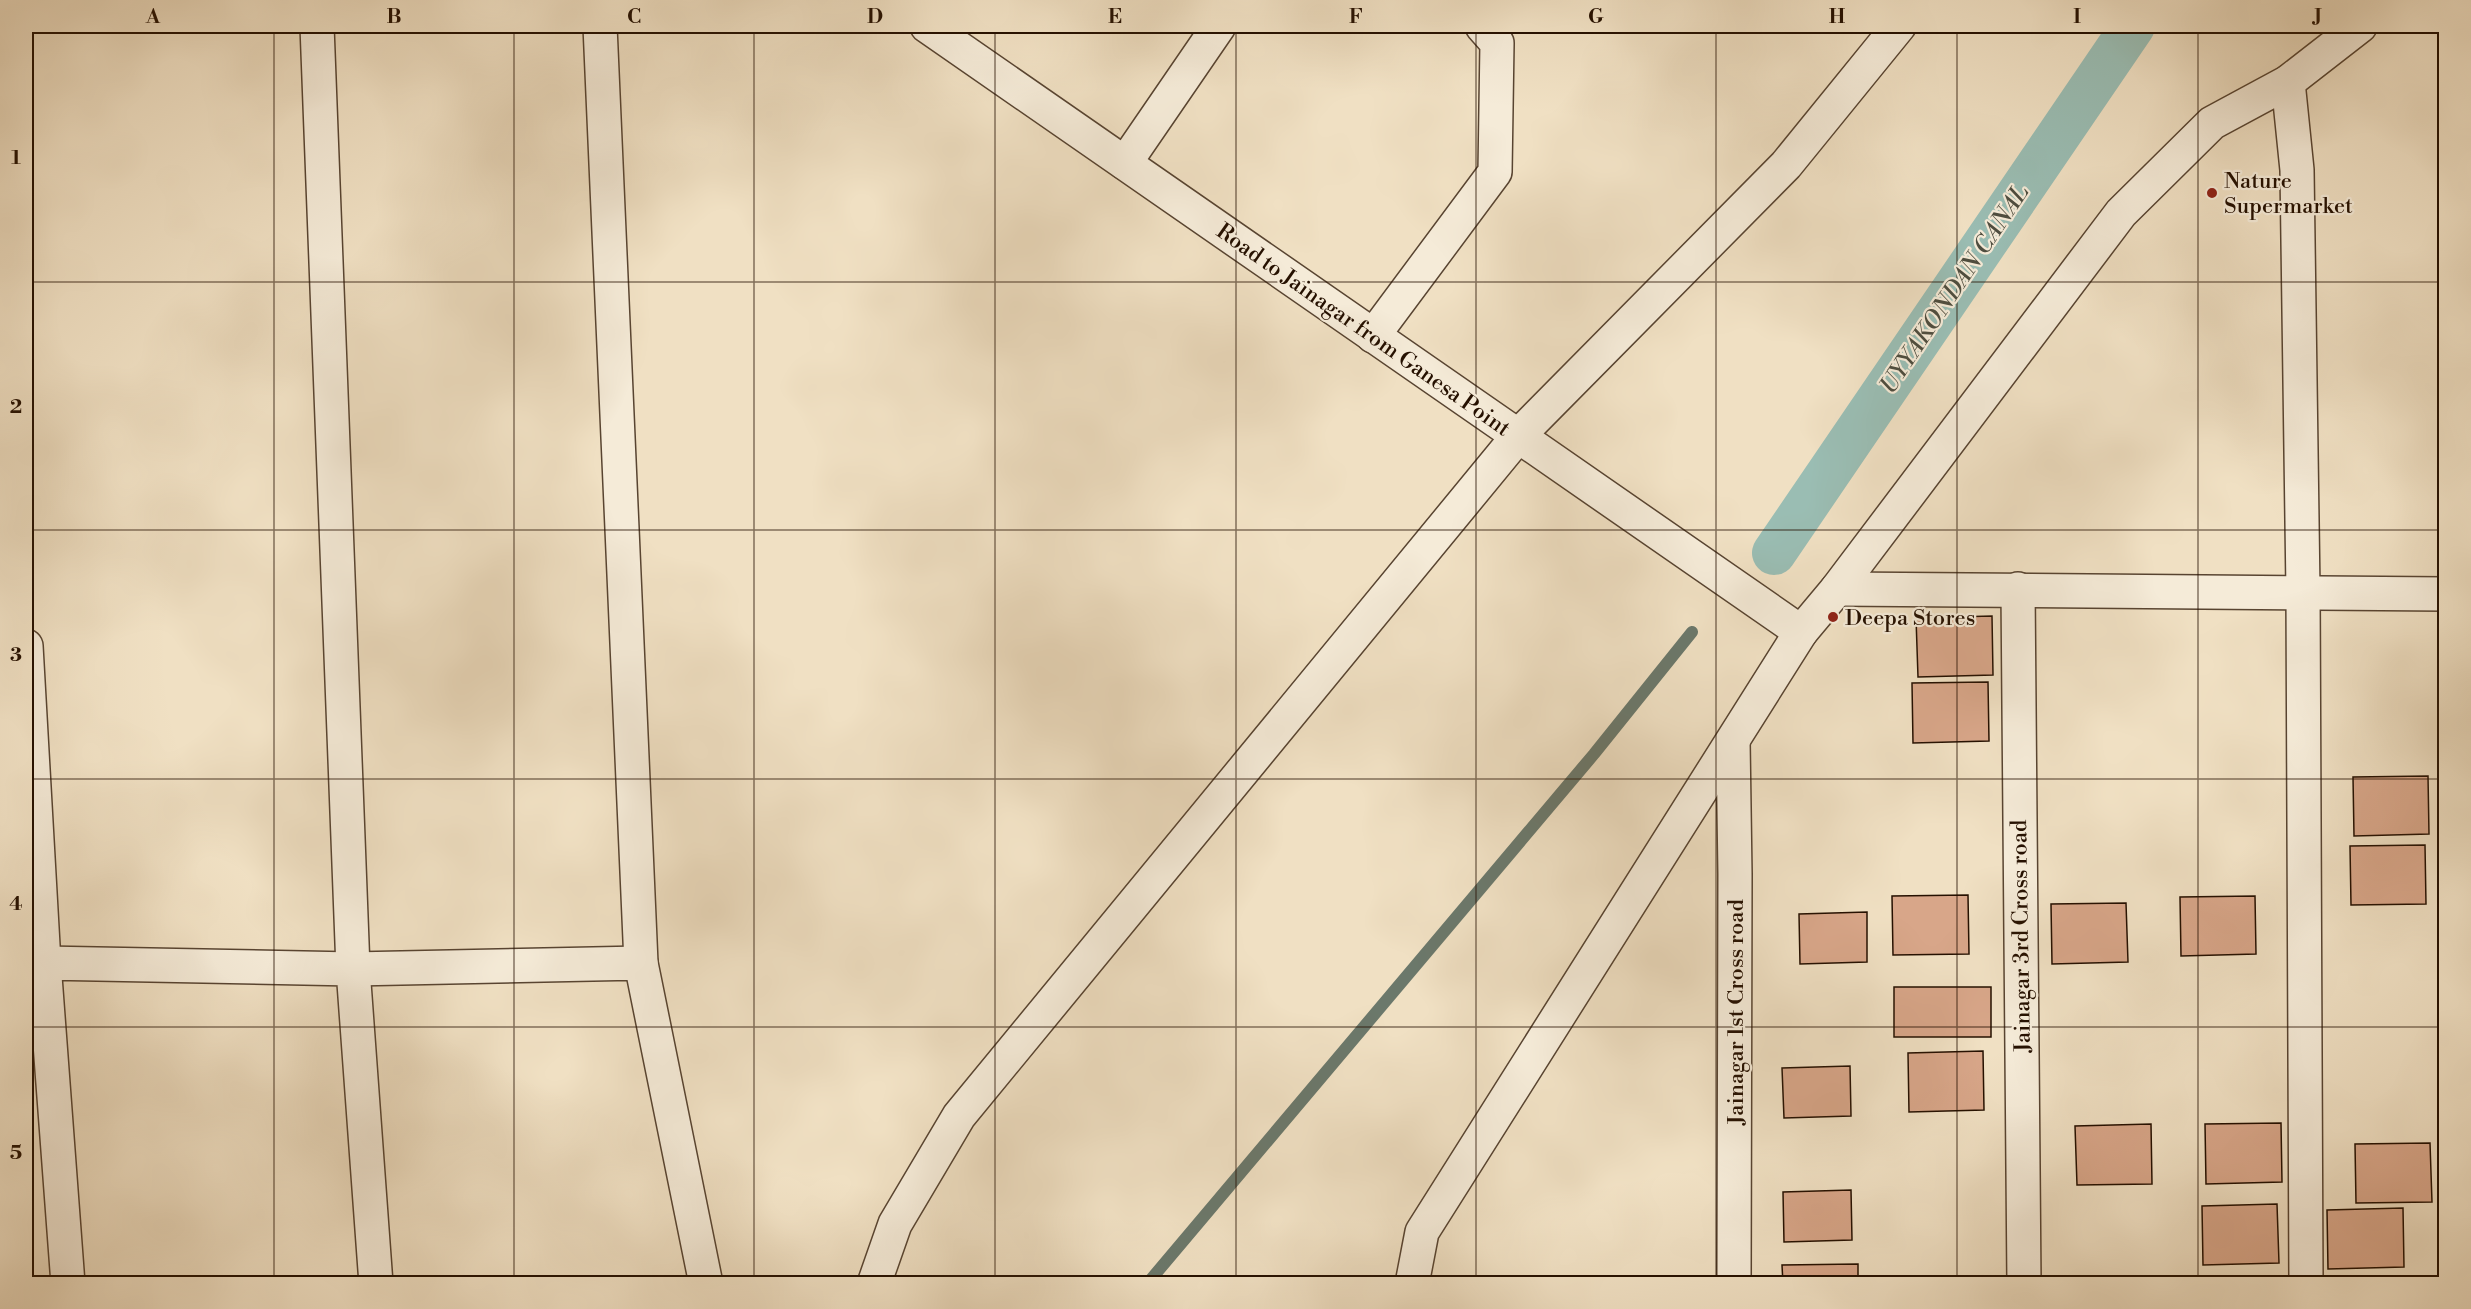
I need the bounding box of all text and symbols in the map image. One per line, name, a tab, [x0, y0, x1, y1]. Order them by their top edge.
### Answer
text: A	[145, 5, 161, 30]
text: B	[386, 5, 402, 30]
text: C	[627, 5, 641, 30]
text: D	[867, 5, 883, 30]
text: E	[1108, 5, 1122, 30]
text: F	[1349, 5, 1363, 30]
text: G	[1588, 5, 1604, 30]
text: H	[1829, 5, 1846, 30]
text: I	[2073, 5, 2081, 30]
text: J	[2311, 5, 2322, 30]
text: 1	[11, 146, 21, 171]
place label: Nature Supermarket	[2224, 168, 2353, 220]
water label: UYYAKONDAN CANAL	[1874, 179, 2036, 400]
marker: Nature Supermarket	[2205, 186, 2219, 200]
street label: Road to Jainagar from Ganesa Point	[1211, 218, 1516, 443]
text: 2	[10, 395, 22, 420]
place label: Deepa Stores	[1845, 605, 1975, 632]
marker: Deepa Stores	[1826, 610, 1840, 624]
text: 3	[10, 643, 22, 668]
street label: Jainagar 3rd Cross road	[2006, 819, 2037, 1054]
text: 4	[9, 892, 23, 917]
street label: Jainagar 1st Cross road	[1723, 899, 1750, 1126]
text: 5	[10, 1141, 22, 1166]

